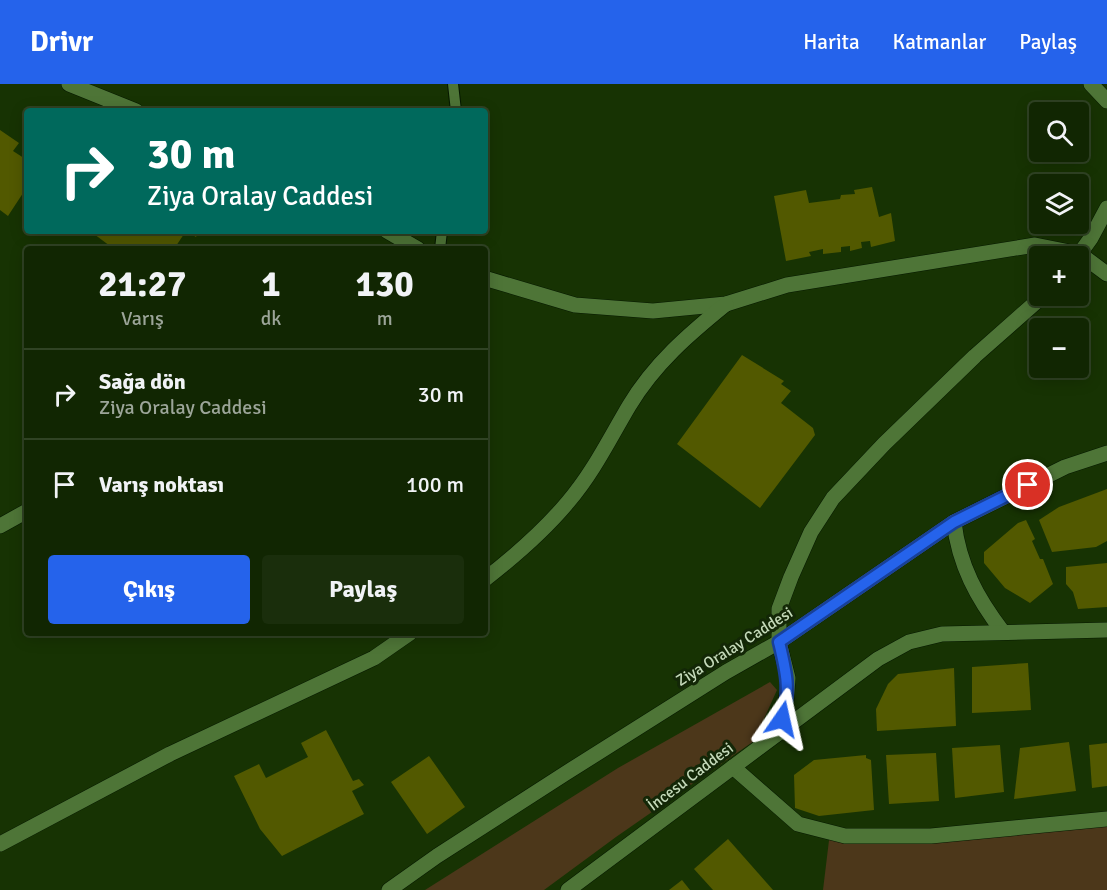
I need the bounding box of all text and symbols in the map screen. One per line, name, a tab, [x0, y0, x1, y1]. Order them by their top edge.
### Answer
text: Drivr	[30, 25, 93, 59]
text: Harita	[803, 29, 860, 55]
text: Katmanlar	[893, 29, 986, 55]
text: Paylaş	[1019, 29, 1077, 55]
map controls	[1029, 102, 1089, 378]
button: search	[1029, 102, 1089, 162]
text: 30 m	[147, 129, 236, 180]
icon: right	[48, 132, 126, 210]
button: layers	[1029, 174, 1089, 234]
text: Ziya Oralay Caddesi	[147, 180, 373, 213]
button: +	[1029, 246, 1089, 306]
text: 21:27	[98, 262, 187, 307]
text: 1	[261, 262, 281, 307]
text: 130	[355, 262, 414, 307]
text: Varış	[121, 306, 164, 331]
text: dk	[261, 306, 281, 331]
text: m	[377, 306, 393, 331]
button: −	[1029, 318, 1089, 378]
text: Sağa dön	[99, 368, 186, 395]
icon: right	[48, 378, 81, 411]
text: 30 m	[418, 381, 464, 408]
text: Ziya Oralay Caddesi	[99, 395, 267, 420]
pin	[1002, 459, 1053, 510]
icon: arrive	[48, 468, 81, 501]
icon: arrive	[1011, 468, 1044, 501]
text: Varış noktası	[99, 471, 224, 498]
text: 100 m	[406, 471, 464, 498]
button: Çıkış	[48, 555, 250, 624]
button: Paylaş	[262, 555, 464, 624]
street label: Ziya Oralay Caddesi	[672, 603, 797, 691]
position arrow	[750, 687, 814, 751]
street label: İncesu Caddesi	[644, 738, 737, 816]

